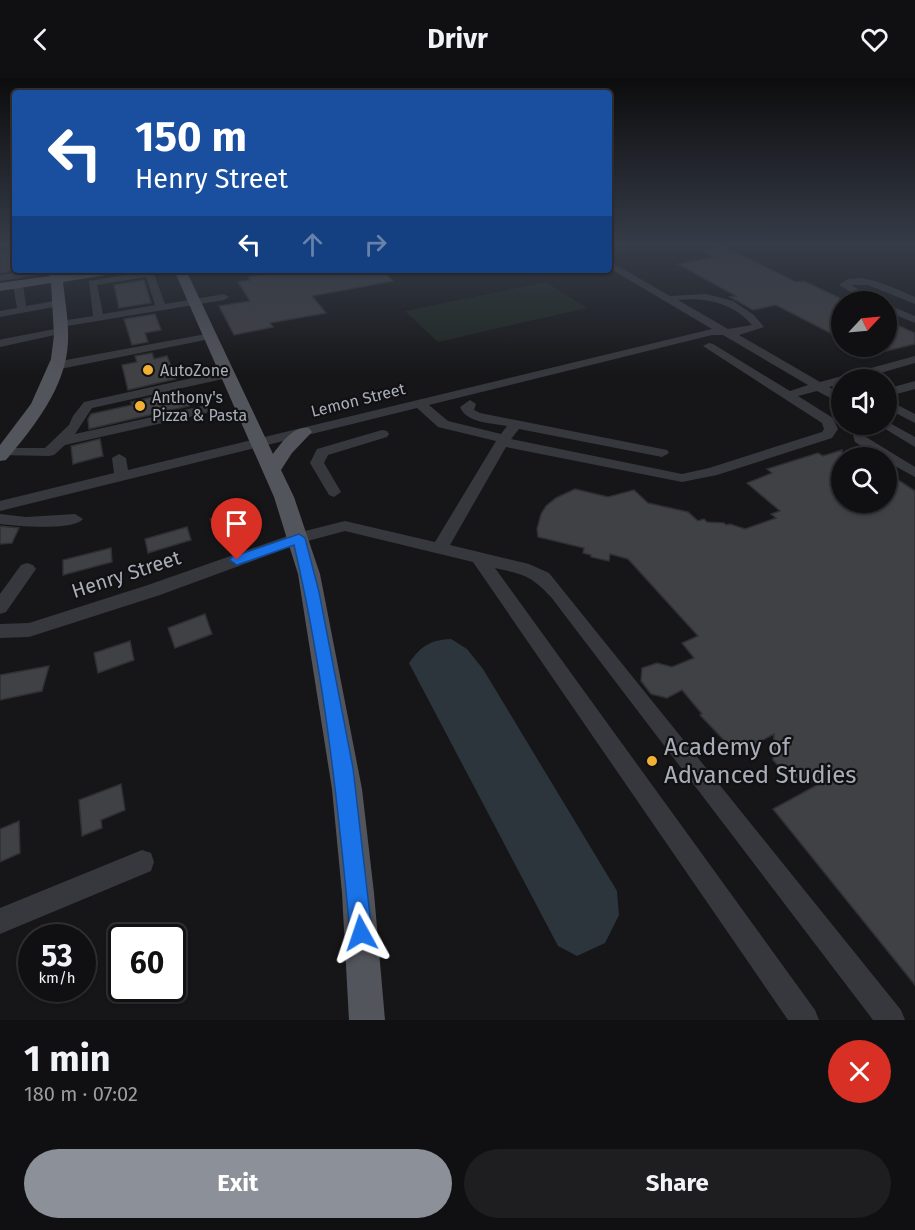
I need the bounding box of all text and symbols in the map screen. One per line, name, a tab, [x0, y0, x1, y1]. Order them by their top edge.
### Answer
icon: back	[24, 23, 57, 56]
text: Drivr	[427, 23, 488, 55]
icon: heart	[858, 23, 891, 56]
text: 150 m	[135, 112, 247, 162]
icon: left	[36, 114, 114, 192]
text: Henry Street	[135, 163, 288, 195]
icon: left	[233, 228, 266, 261]
icon: ahead	[296, 228, 329, 261]
icon: right	[359, 228, 392, 261]
north arrow	[831, 291, 897, 357]
map controls	[831, 291, 897, 513]
place label: AutoZone	[160, 361, 229, 380]
marker: AutoZone	[141, 363, 155, 377]
button: sound	[831, 369, 897, 435]
street label: Lemon Street	[309, 379, 407, 421]
place label: Anthony's Pizza & Pasta	[152, 388, 247, 425]
marker: Anthony's Pizza & Pasta	[133, 399, 147, 413]
button: search	[831, 447, 897, 513]
pin	[211, 498, 262, 560]
icon: arrive	[220, 507, 253, 540]
street label: Henry Street	[68, 545, 184, 603]
place label: Academy of Advanced Studies	[664, 733, 857, 789]
marker: Academy of Advanced Studies	[645, 754, 659, 768]
position arrow	[329, 901, 393, 965]
speed limit sign: 60	[108, 924, 186, 1002]
text: 53	[41, 938, 73, 974]
text: km/h	[38, 969, 76, 987]
text: 1 min	[24, 1037, 111, 1081]
button: close	[828, 1040, 891, 1103]
text: 180 m · 07:02	[24, 1082, 138, 1106]
button: Exit	[24, 1149, 452, 1218]
button: Share	[464, 1149, 891, 1218]

